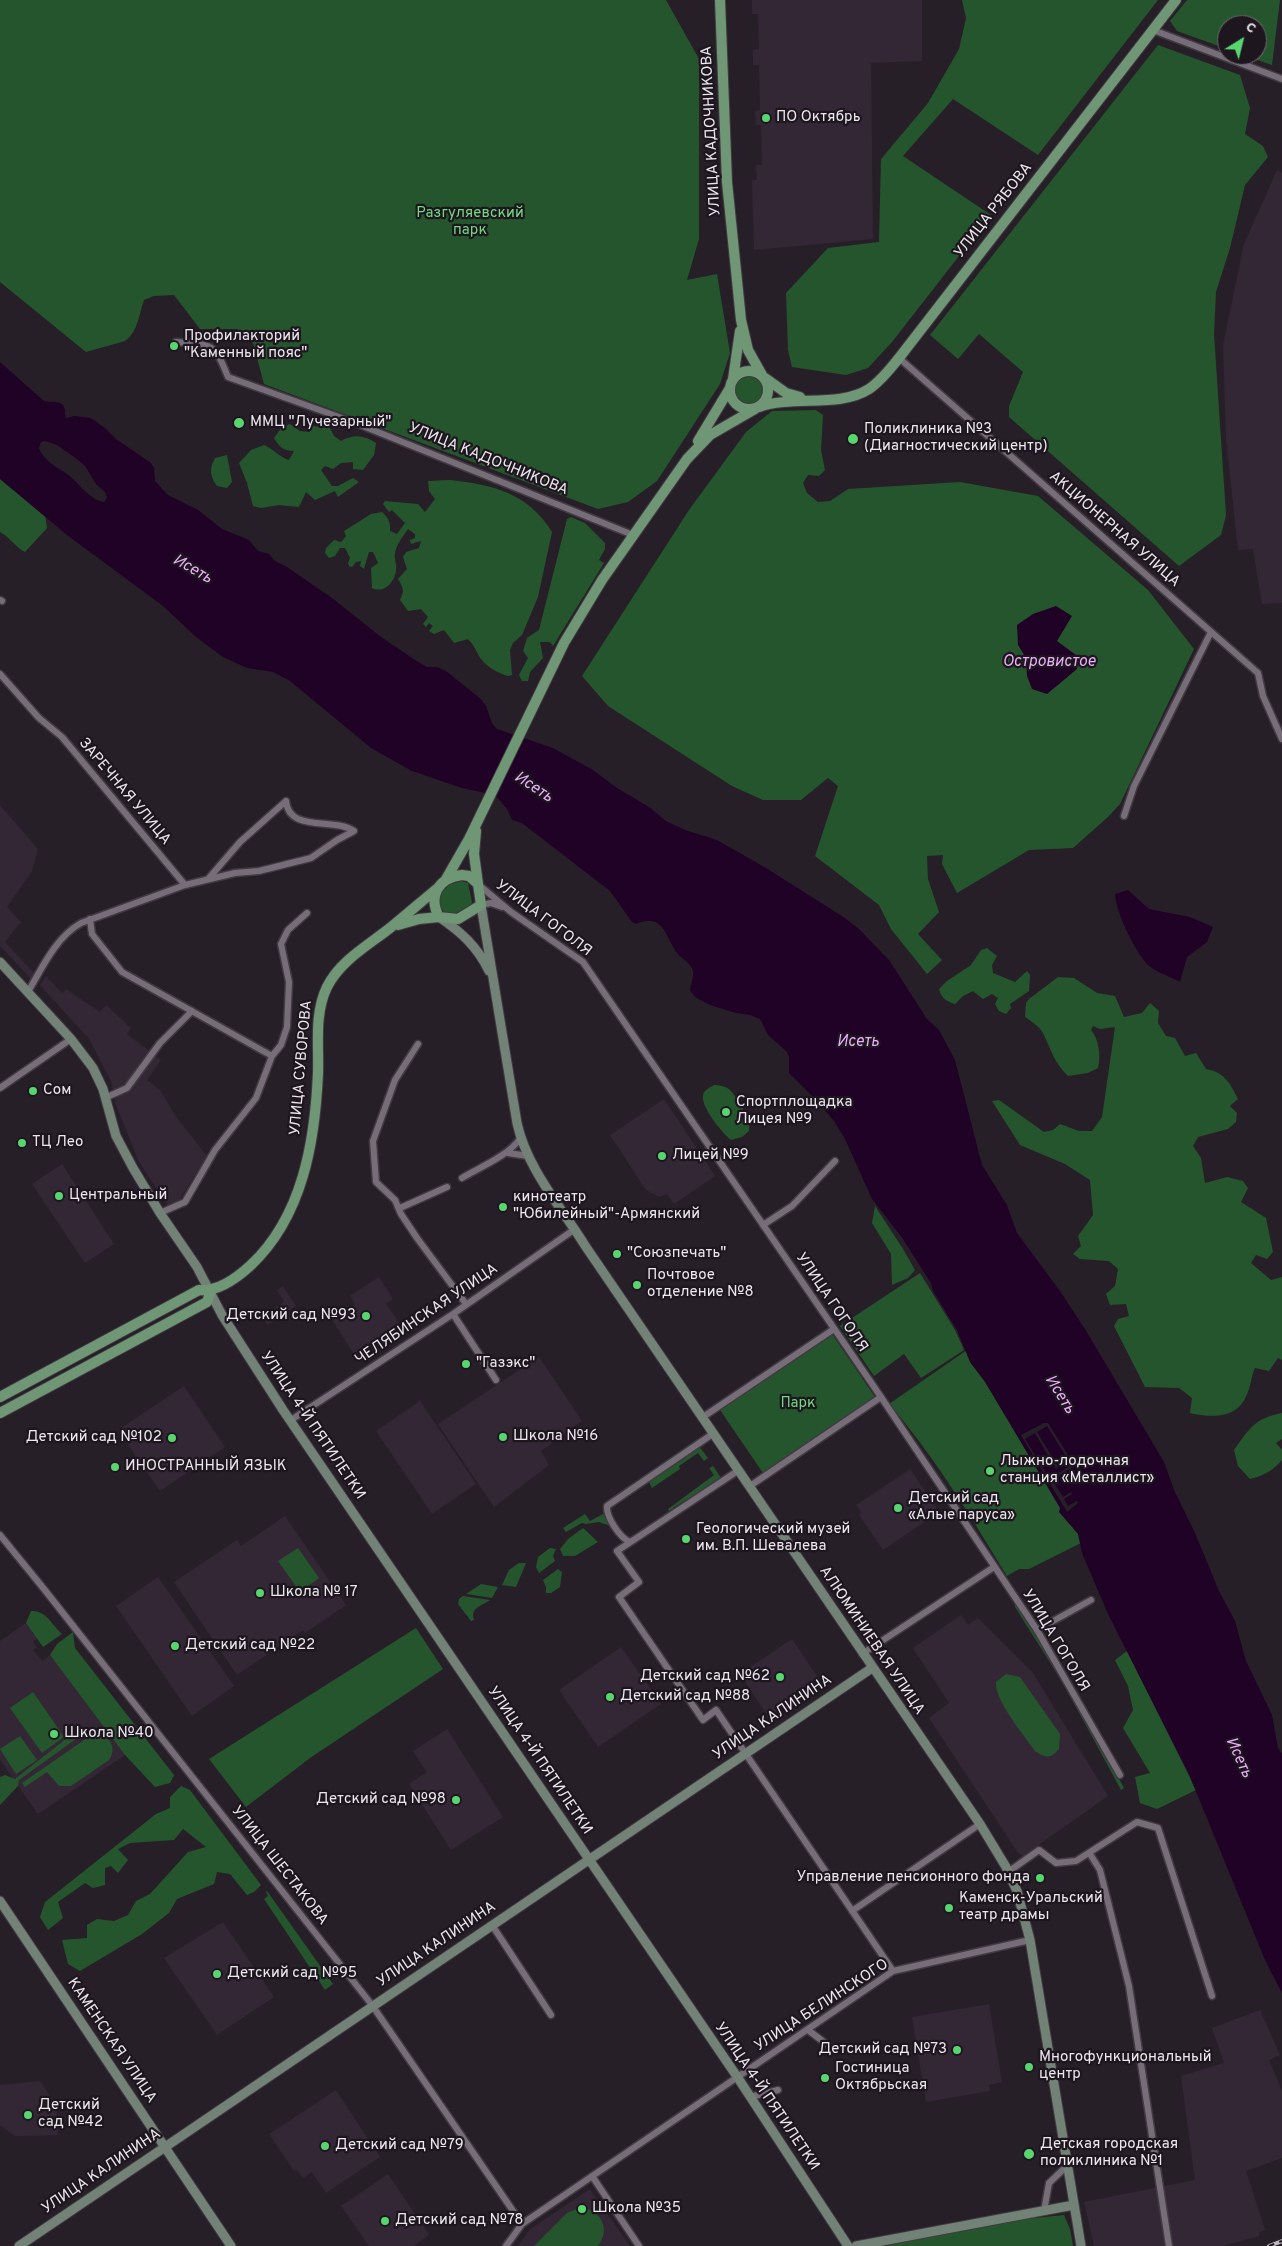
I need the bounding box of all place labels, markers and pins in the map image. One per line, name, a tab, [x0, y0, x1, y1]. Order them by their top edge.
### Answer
place label: ПО Октябрь	[776, 109, 860, 127]
marker: ПО Октябрь	[760, 112, 772, 124]
place label: Профилакторий "Каменный пояс"	[184, 328, 307, 363]
marker: Профилакторий "Каменный пояс"	[168, 340, 180, 352]
place label: ММЦ "Лучезарный"	[250, 414, 391, 432]
marker: ММЦ "Лучезарный"	[232, 416, 246, 430]
place label: Поликлиника №3 (Диагностический центр)	[864, 421, 1048, 456]
marker: Поликлиника №3 (Диагностический центр)	[846, 432, 860, 446]
place label: Сом	[43, 1082, 71, 1100]
marker: Сом	[27, 1085, 39, 1097]
place label: Спортплощадка Лицея №9	[736, 1094, 852, 1129]
marker: Спортплощадка Лицея №9	[720, 1106, 732, 1118]
place label: ТЦ Лео	[32, 1134, 83, 1152]
marker: ТЦ Лео	[16, 1137, 28, 1149]
place label: Лицей №9	[672, 1147, 749, 1165]
marker: Лицей №9	[656, 1150, 668, 1162]
place label: Центральный	[69, 1187, 167, 1205]
place label: кинотеатр "Юбилейный"-Армянский	[513, 1189, 700, 1224]
marker: Центральный	[53, 1190, 65, 1202]
marker: кинотеатр "Юбилейный"-Армянский	[497, 1201, 509, 1213]
place label: "Союзпечать"	[627, 1245, 726, 1263]
marker: "Союзпечать"	[611, 1248, 623, 1260]
place label: Почтовое отделение №8	[647, 1267, 754, 1302]
marker: Почтовое отделение №8	[631, 1279, 643, 1291]
place label: Детский сад №93	[226, 1307, 356, 1325]
marker: Детский сад №93	[360, 1310, 372, 1322]
place label: "Газэкс"	[476, 1355, 535, 1373]
marker: "Газэкс"	[460, 1358, 472, 1370]
place label: Школа №16	[513, 1428, 598, 1446]
place label: Детский сад №102	[26, 1429, 162, 1447]
marker: Школа №16	[497, 1431, 509, 1443]
marker: Детский сад №102	[166, 1432, 178, 1444]
place label: Лыжно-лодочная станция «Металлист»	[1000, 1453, 1154, 1488]
place label: ИНОСТРАННЫЙ ЯЗЫК	[125, 1458, 287, 1476]
marker: ИНОСТРАННЫЙ ЯЗЫК	[109, 1461, 121, 1473]
marker: Лыжно-лодочная станция «Металлист»	[984, 1465, 996, 1477]
place label: Детский сад «Алые паруса»	[908, 1490, 1015, 1525]
marker: Детский сад «Алые паруса»	[892, 1502, 904, 1514]
place label: Геологический музей им. В.П. Шевалева	[696, 1521, 850, 1556]
marker: Геологический музей им. В.П. Шевалева	[680, 1533, 692, 1545]
place label: Школа № 17	[270, 1584, 358, 1602]
marker: Школа № 17	[254, 1587, 266, 1599]
place label: Детский сад №22	[185, 1637, 315, 1655]
marker: Детский сад №22	[169, 1640, 181, 1652]
place label: Детский сад №62	[640, 1668, 770, 1686]
marker: Детский сад №62	[774, 1671, 786, 1683]
place label: Детский сад №88	[620, 1688, 750, 1706]
marker: Детский сад №88	[604, 1691, 616, 1703]
place label: Школа №40	[64, 1725, 154, 1743]
marker: Школа №40	[48, 1728, 60, 1740]
place label: Детский сад №98	[316, 1791, 446, 1809]
marker: Детский сад №98	[450, 1794, 462, 1806]
place label: Управление пенсионного фонда	[797, 1869, 1030, 1887]
marker: Управление пенсионного фонда	[1034, 1872, 1046, 1884]
place label: Каменск-Уральский театр драмы	[959, 1890, 1103, 1925]
marker: Каменск-Уральский театр драмы	[943, 1902, 955, 1914]
place label: Детский сад №95	[227, 1965, 357, 1983]
marker: Детский сад №95	[211, 1968, 223, 1980]
place label: Детский сад №73	[818, 2041, 947, 2059]
marker: Детский сад №73	[951, 2044, 963, 2056]
place label: Многофункциональный центр	[1039, 2049, 1212, 2084]
place label: Гостиница Октябрьская	[835, 2060, 927, 2095]
marker: Многофункциональный центр	[1023, 2061, 1035, 2073]
marker: Гостиница Октябрьская	[819, 2072, 831, 2084]
place label: Детский сад №42	[38, 2097, 103, 2132]
marker: Детский сад №42	[22, 2109, 34, 2121]
place label: Детская городская поликлиника №1	[1040, 2136, 1178, 2171]
place label: Детский сад №79	[335, 2137, 464, 2155]
marker: Детский сад №79	[319, 2140, 331, 2152]
marker: Детская городская поликлиника №1	[1022, 2147, 1036, 2161]
place label: Школа №35	[592, 2200, 681, 2218]
marker: Школа №35	[576, 2203, 588, 2215]
place label: Детский сад №78	[395, 2212, 523, 2230]
marker: Детский сад №78	[379, 2215, 391, 2227]

